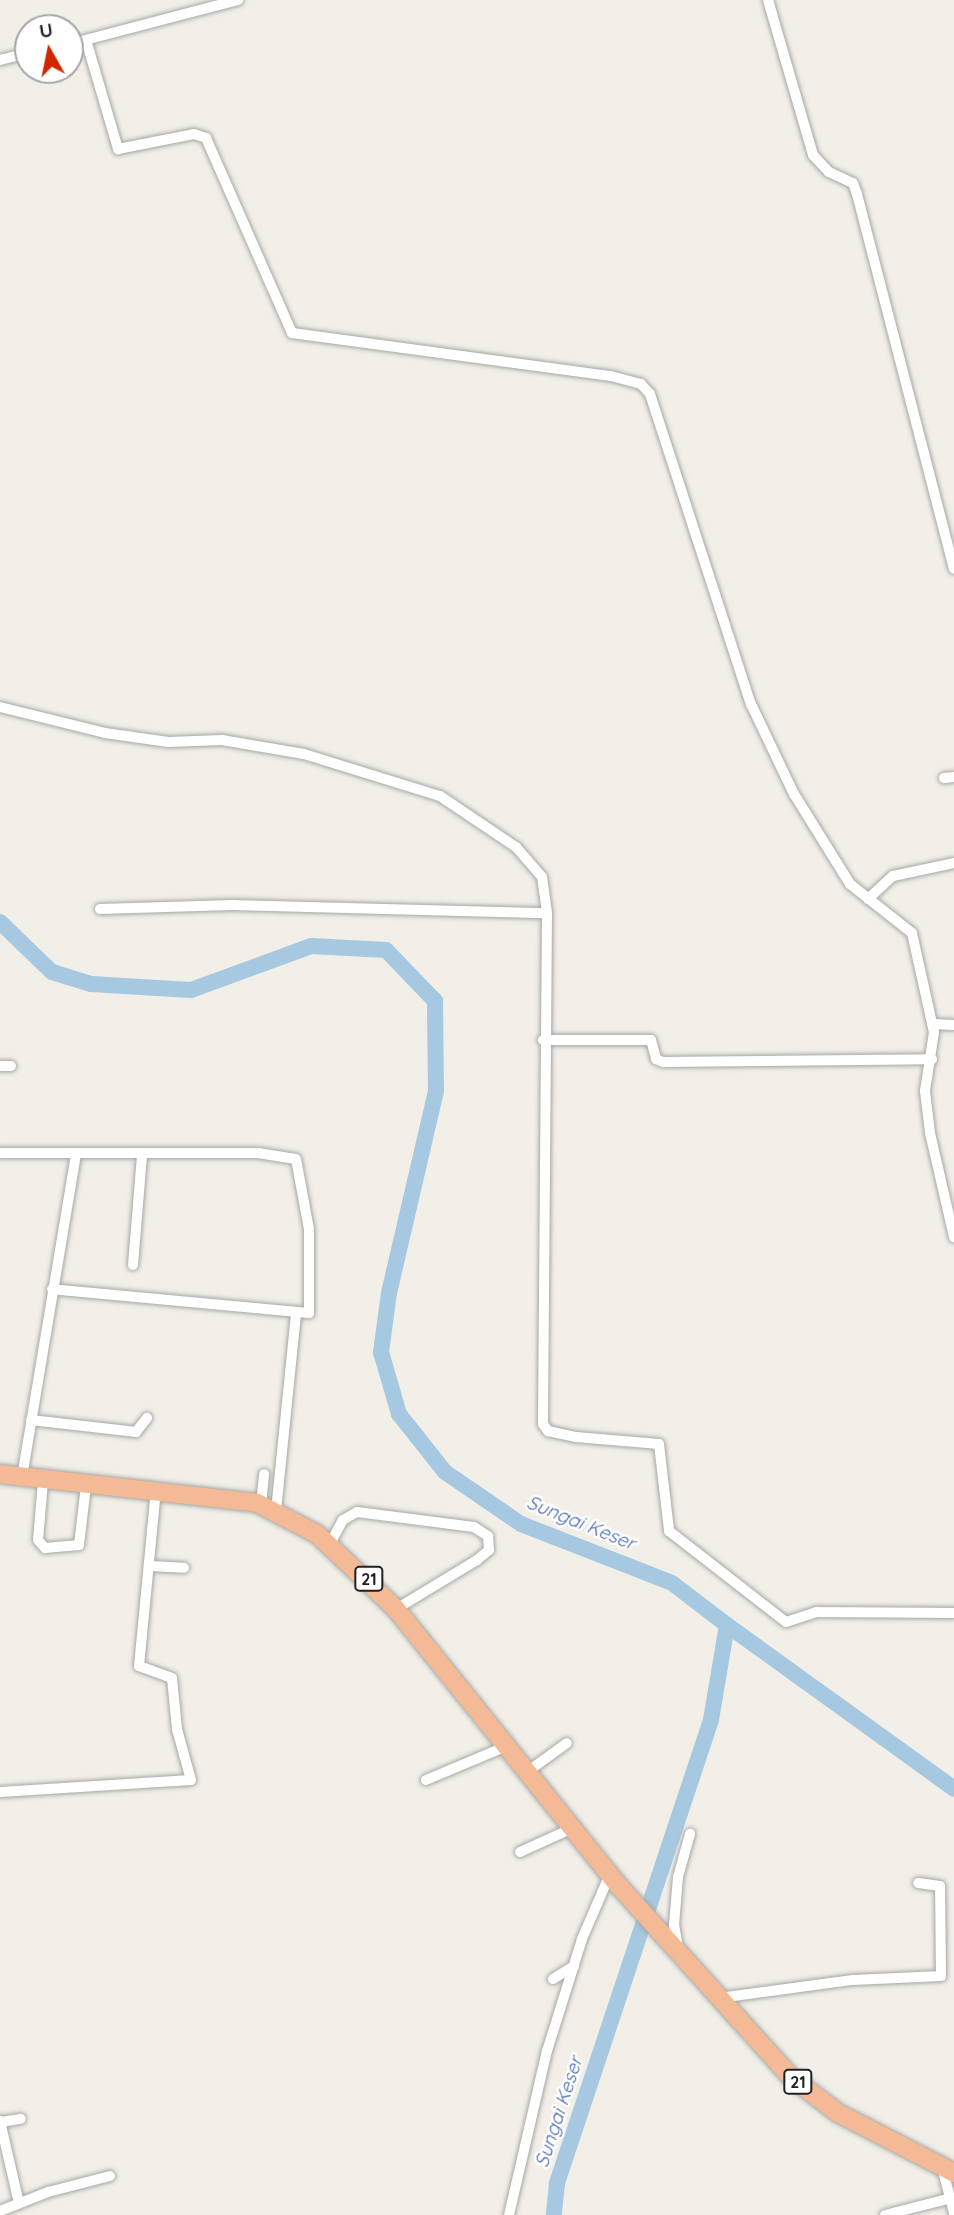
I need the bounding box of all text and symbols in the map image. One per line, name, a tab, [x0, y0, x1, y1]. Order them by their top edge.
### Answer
north arrow	[14, 14, 84, 84]
text: U	[38, 17, 55, 43]
water label: Sungai Keser	[523, 1491, 639, 1555]
road number: 21	[353, 1567, 385, 1592]
water label: Sungai Keser	[530, 2054, 588, 2170]
road number: 21	[782, 2070, 814, 2094]

